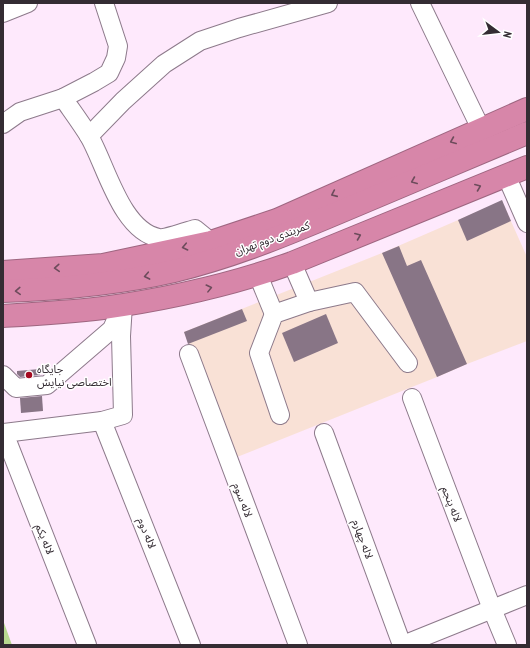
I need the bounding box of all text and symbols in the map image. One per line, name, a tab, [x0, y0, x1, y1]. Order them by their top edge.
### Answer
north arrow	[478, 12, 518, 52]
text: N	[500, 30, 515, 39]
one-way arrow	[449, 137, 456, 145]
one-way arrow	[410, 176, 417, 184]
one-way arrow	[474, 183, 481, 191]
one-way arrow	[330, 189, 338, 197]
street label: کمربندی دوم تهران	[232, 218, 312, 259]
one-way arrow	[354, 233, 361, 241]
one-way arrow	[182, 243, 189, 251]
one-way arrow	[54, 264, 60, 273]
one-way arrow	[144, 272, 150, 280]
one-way arrow	[206, 284, 212, 292]
one-way arrow	[15, 286, 21, 295]
place label: جایگاه اختصاصی نیایش	[37, 362, 112, 389]
marker: جایگاه اختصاصی نیایش	[24, 370, 34, 380]
street label: لاله سوم	[229, 481, 256, 520]
street label: لاله پنجم	[437, 484, 465, 525]
street label: لاله دوم	[134, 515, 160, 551]
street label: لاله چهارم	[348, 517, 377, 561]
street label: لاله یکم	[31, 522, 57, 557]

